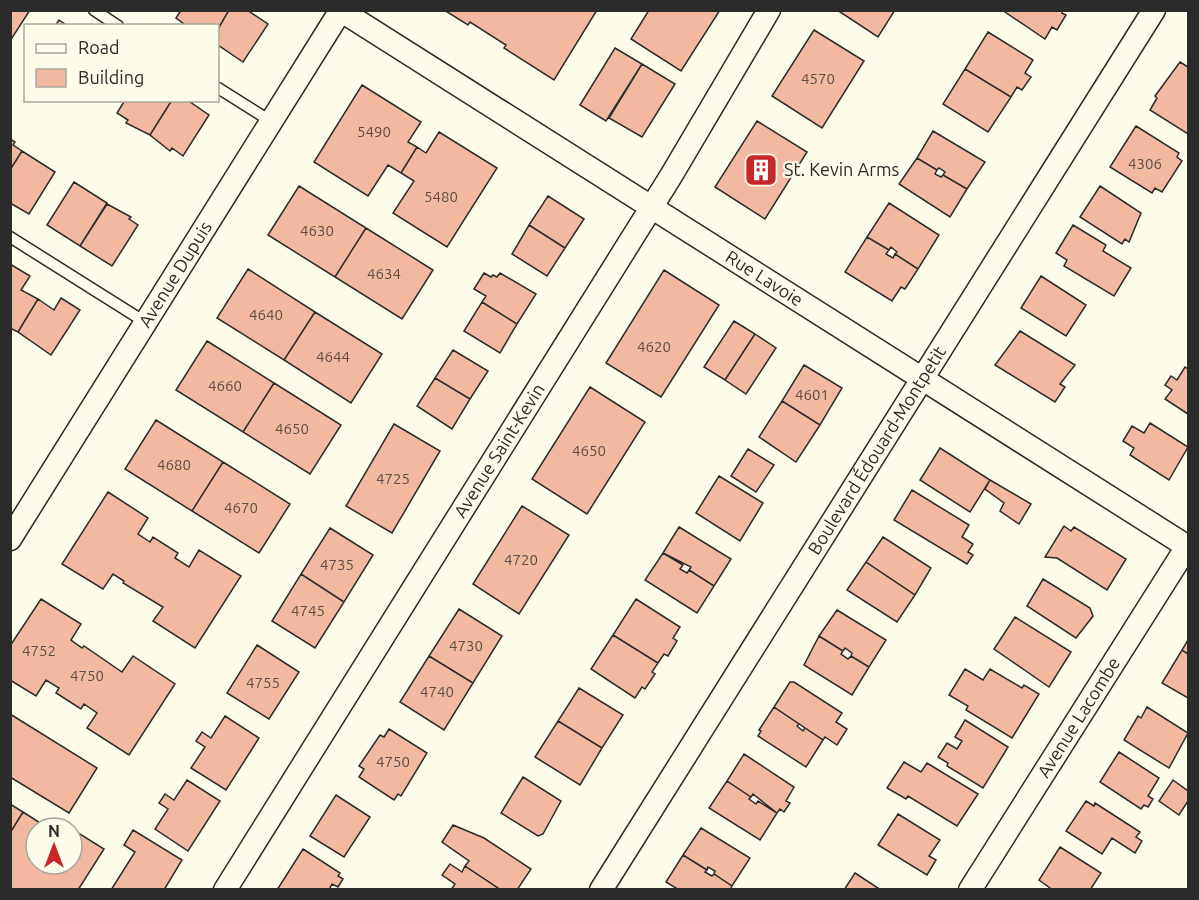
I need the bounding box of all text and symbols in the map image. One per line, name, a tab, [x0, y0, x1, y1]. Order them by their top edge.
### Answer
legend	[24, 24, 219, 102]
text: Road	[78, 37, 120, 57]
text: Building	[78, 67, 144, 87]
house number: 4570	[801, 70, 835, 87]
house number: 5490	[357, 123, 391, 140]
building icon: St. Kevin Arms	[743, 152, 779, 188]
house number: 4306	[1128, 155, 1162, 172]
place label: St. Kevin Arms	[784, 159, 900, 179]
house number: 5480	[424, 188, 458, 205]
street label: Avenue Dupuis	[134, 217, 215, 330]
house number: 4630	[300, 222, 334, 239]
street label: Rue Lavoie	[722, 246, 807, 310]
house number: 4634	[367, 265, 401, 282]
house number: 4640	[249, 306, 283, 323]
house number: 4620	[637, 338, 671, 355]
street label: Boulevard Édouard-Montpetit	[803, 342, 949, 558]
house number: 4644	[316, 348, 350, 365]
house number: 4660	[208, 377, 242, 394]
street label: Avenue Saint-Kevin	[449, 379, 548, 521]
house number: 4601	[795, 386, 829, 403]
house number: 4650	[275, 420, 309, 437]
house number: 4650	[572, 442, 606, 459]
house number: 4680	[157, 456, 191, 473]
house number: 4725	[376, 470, 410, 487]
house number: 4670	[224, 499, 258, 516]
house number: 4720	[504, 551, 538, 568]
house number: 4735	[320, 556, 354, 573]
house number: 4745	[291, 602, 325, 619]
house number: 4730	[449, 637, 483, 654]
house number: 4752	[22, 642, 56, 659]
street label: Avenue Lacombe	[1033, 653, 1123, 781]
house number: 4750	[70, 667, 104, 684]
house number: 4755	[246, 674, 280, 691]
house number: 4740	[420, 683, 454, 700]
house number: 4750	[376, 753, 410, 770]
north arrow	[24, 816, 84, 876]
text: N	[48, 822, 60, 840]

